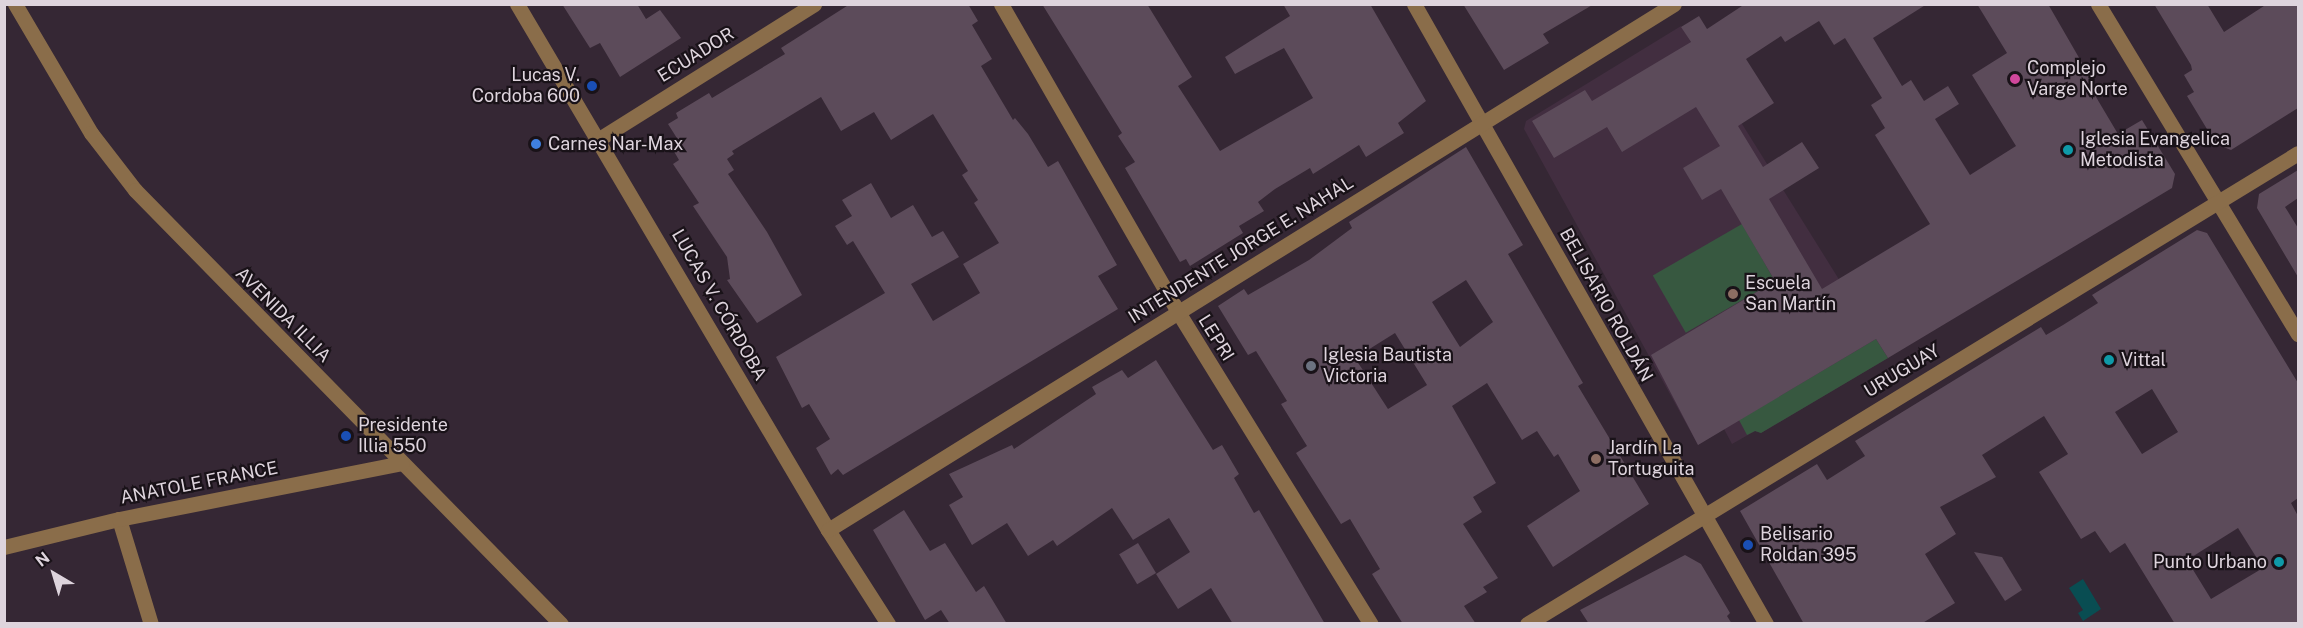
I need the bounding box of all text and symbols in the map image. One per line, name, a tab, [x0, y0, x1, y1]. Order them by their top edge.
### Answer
street label: ECUADOR	[654, 23, 738, 87]
place label: Complejo Varge Norte	[2027, 58, 2128, 100]
place label: Lucas V. Cordoba 600	[472, 65, 580, 107]
marker: Complejo Varge Norte	[2008, 72, 2022, 86]
marker: Lucas V. Cordoba 600	[585, 79, 599, 93]
place label: Iglesia Evangelica Metodista	[2080, 129, 2230, 172]
place label: Carnes Nar-Max	[548, 133, 683, 155]
marker: Carnes Nar-Max	[529, 137, 543, 151]
marker: Iglesia Evangelica Metodista	[2061, 143, 2075, 157]
street label: INTENDENTE JORGE E. NAHAL	[1125, 172, 1357, 328]
street label: BELISARIO ROLDÁN	[1555, 224, 1657, 386]
street label: LUCAS V. CÓRDOBA	[667, 225, 771, 385]
street label: AVENIDA ILLIA	[231, 263, 335, 367]
place label: Escuela San Martín	[1745, 273, 1836, 316]
marker: Escuela San Martín	[1726, 287, 1740, 301]
street label: LEPRI	[1193, 311, 1239, 365]
street label: URUGUAY	[1860, 340, 1944, 402]
place label: Iglesia Bautista Victoria	[1323, 345, 1452, 388]
place label: Vittal	[2121, 349, 2166, 371]
marker: Vittal	[2102, 353, 2116, 367]
marker: Iglesia Bautista Victoria	[1304, 359, 1318, 373]
place label: Presidente Illia 550	[358, 415, 448, 458]
marker: Presidente Illia 550	[339, 429, 353, 443]
place label: Jardín La Tortuguita	[1608, 438, 1695, 480]
marker: Jardín La Tortuguita	[1589, 452, 1603, 466]
street label: ANATOLE FRANCE	[118, 457, 280, 509]
place label: Belisario Roldan 395	[1760, 524, 1856, 566]
marker: Belisario Roldan 395	[1741, 538, 1755, 552]
north arrow	[24, 544, 84, 604]
text: N	[32, 548, 53, 571]
place label: Punto Urbano	[2153, 551, 2267, 573]
marker: Punto Urbano	[2272, 555, 2286, 569]

